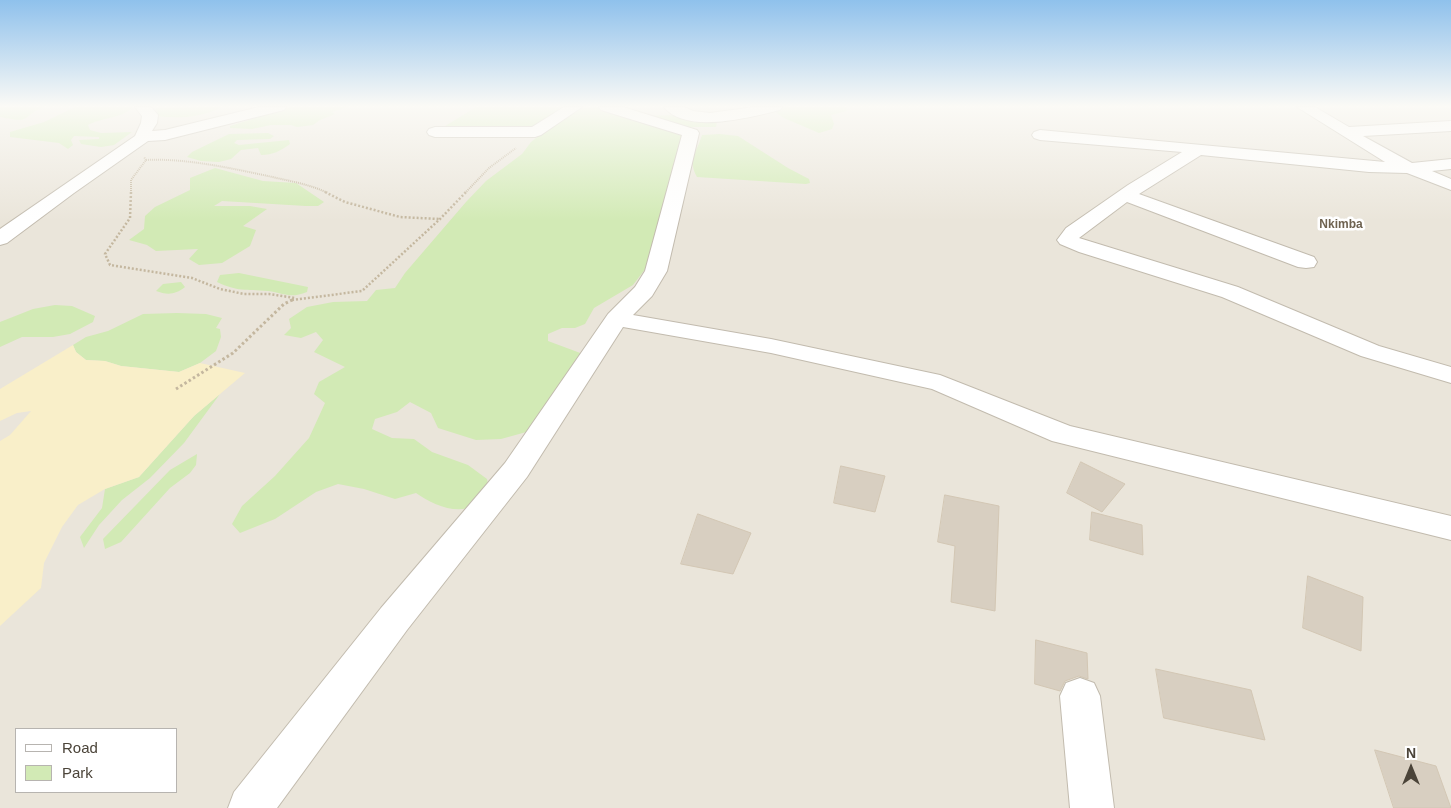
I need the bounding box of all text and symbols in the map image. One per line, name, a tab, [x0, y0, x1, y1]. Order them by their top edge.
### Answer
district label: Nkimba	[1319, 218, 1363, 232]
legend	[15, 728, 178, 793]
text: Road	[62, 739, 98, 756]
north arrow	[1386, 743, 1436, 793]
text: N	[1406, 745, 1416, 761]
text: Park	[62, 764, 93, 781]

